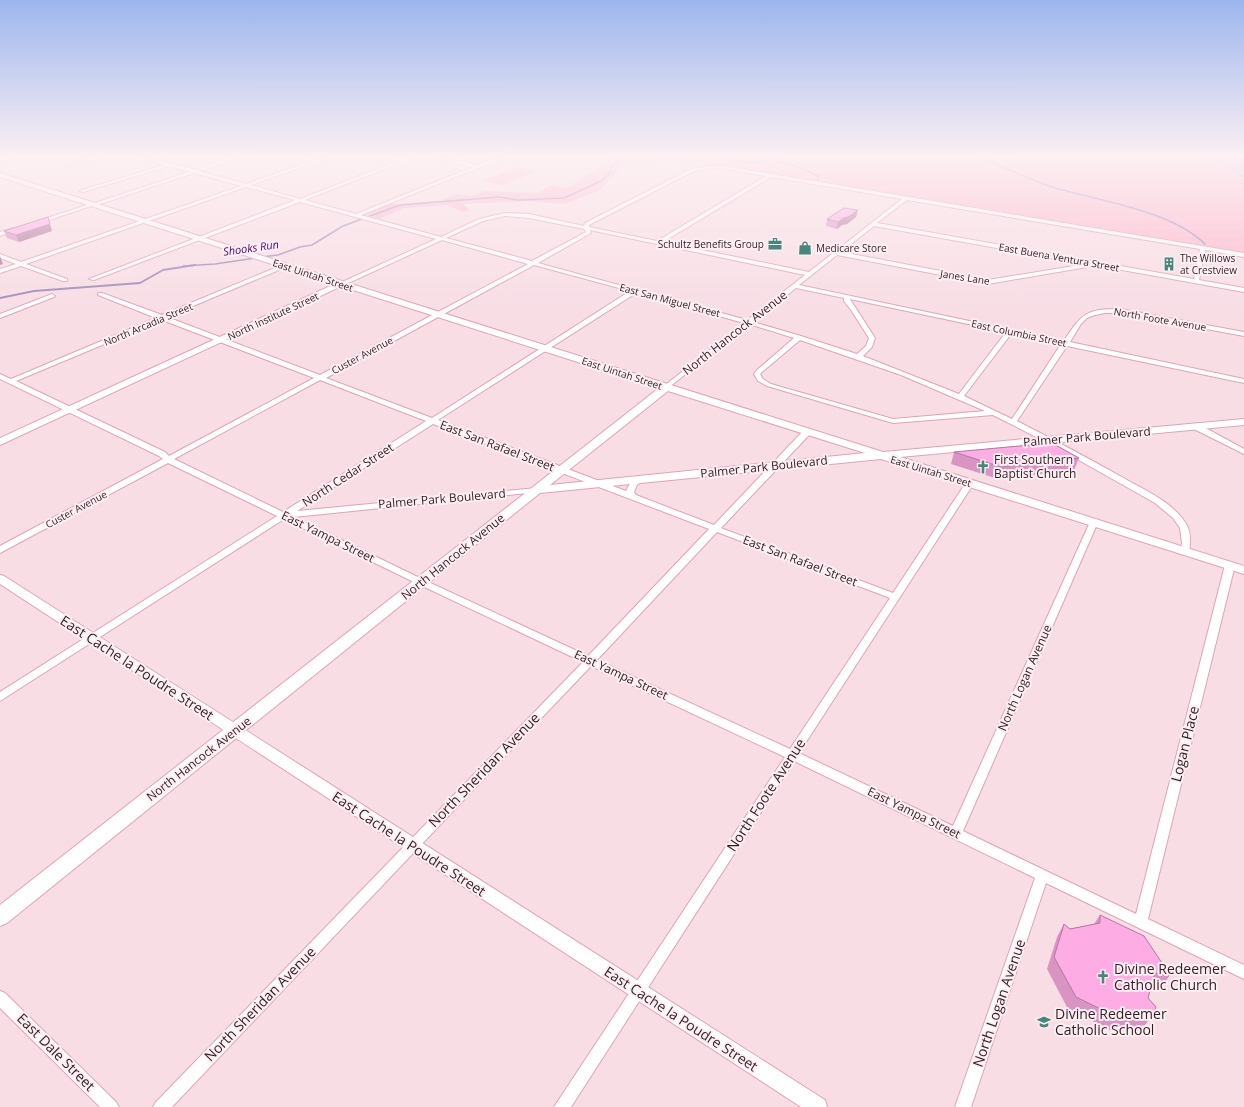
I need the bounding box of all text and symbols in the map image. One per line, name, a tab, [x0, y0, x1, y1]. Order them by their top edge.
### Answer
water label: Shooks Run	[222, 236, 280, 259]
office icon: Schultz Benefits Group	[767, 236, 783, 252]
place label: Schultz Benefits Group	[658, 237, 764, 251]
shop icon: Medicare Store	[797, 240, 813, 256]
street label: East Buena Ventura Street	[998, 240, 1121, 275]
place label: Medicare Store	[816, 241, 887, 255]
place label: The Willows at Crestview	[1180, 251, 1237, 277]
street label: East Uintah Street	[271, 255, 355, 295]
building icon: The Willows at Crestview	[1161, 256, 1177, 272]
street label: Janes Lane	[938, 266, 991, 288]
street label: East San Miguel Street	[618, 280, 722, 320]
street label: North Hancock Avenue	[679, 286, 791, 379]
street label: North Institute Street	[225, 289, 321, 343]
street label: North Arcadia Street	[101, 299, 195, 349]
street label: North Foote Avenue	[1113, 304, 1208, 334]
street label: East Columbia Street	[970, 316, 1068, 350]
street label: Custer Avenue	[329, 333, 396, 377]
street label: East Uintah Street	[580, 353, 664, 393]
street label: East San Rafael Street	[437, 416, 557, 475]
street label: Palmer Park Boulevard	[1022, 422, 1151, 451]
street label: North Cedar Street	[299, 439, 397, 511]
street label: Palmer Park Boulevard	[699, 451, 828, 482]
place label: First Southern Baptist Church	[994, 451, 1076, 482]
street label: East Uintah Street	[889, 452, 974, 490]
church icon: First Southern Baptist Church	[975, 459, 991, 475]
street label: Palmer Park Boulevard	[377, 484, 506, 513]
street label: Custer Avenue	[43, 487, 110, 531]
street label: East Yampa Street	[279, 507, 378, 566]
street label: North Hancock Avenue	[397, 509, 508, 604]
street label: East San Rafael Street	[740, 531, 860, 590]
street label: East Cache la Poudre Street	[57, 611, 218, 724]
street label: North Logan Avenue	[993, 622, 1056, 734]
street label: East Yampa Street	[572, 645, 671, 704]
street label: Logan Place	[1166, 704, 1203, 784]
street label: North Sheridan Avenue	[424, 708, 544, 831]
street label: North Hancock Avenue	[143, 712, 255, 805]
street label: North Foote Avenue	[722, 734, 809, 855]
street label: East Yampa Street	[865, 783, 964, 842]
street label: East Cache la Poudre Street	[329, 787, 490, 900]
street label: North Logan Avenue	[968, 936, 1029, 1069]
street label: North Sheridan Avenue	[200, 942, 320, 1065]
place label: Divine Redeemer Catholic Church	[1114, 959, 1226, 994]
street label: East Cache la Poudre Street	[601, 962, 762, 1075]
church icon: Divine Redeemer Catholic Church	[1095, 969, 1111, 985]
place label: Divine Redeemer Catholic School	[1055, 1004, 1167, 1039]
street label: East Dale Street	[13, 1009, 99, 1095]
school or university icon: Divine Redeemer Catholic School	[1036, 1014, 1052, 1030]

